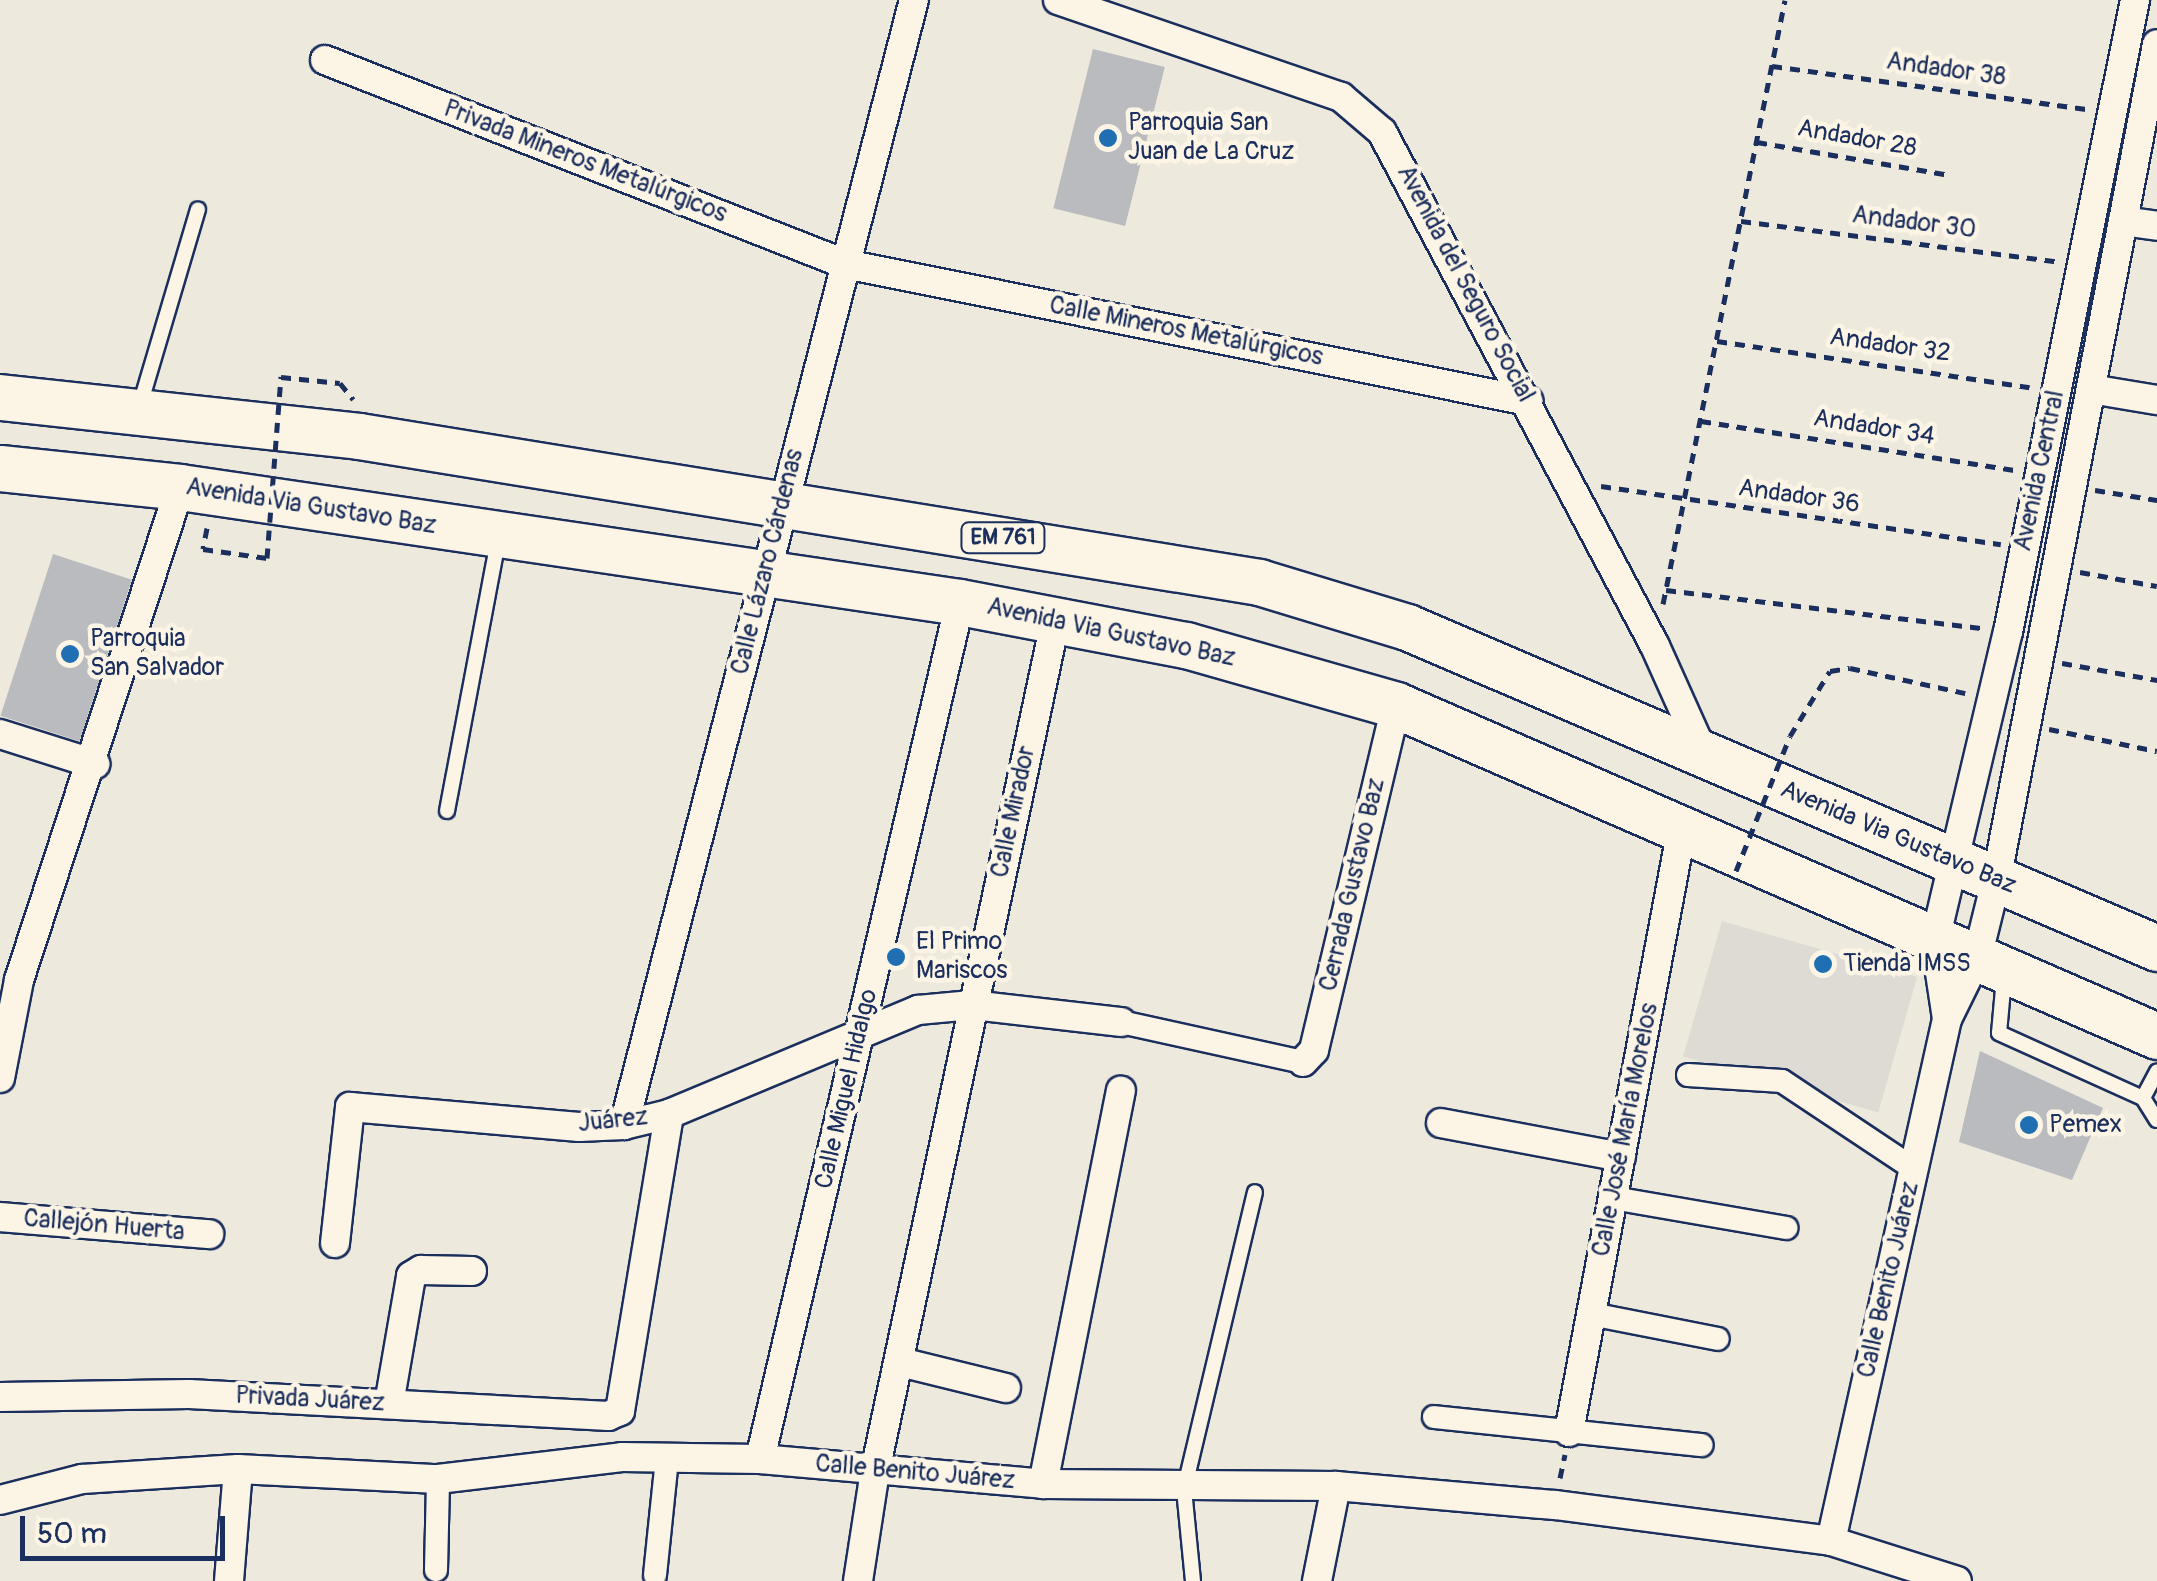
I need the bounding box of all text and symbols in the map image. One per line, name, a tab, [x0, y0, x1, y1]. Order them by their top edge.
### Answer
street label: Andador 38	[1884, 47, 2008, 93]
street label: Privada Mineros Metalúrgicos	[439, 94, 731, 230]
place label: Parroquia San Juan de La Cruz	[1128, 109, 1294, 168]
street label: Andador 28	[1795, 114, 1919, 164]
marker: Parroquia San Juan de La Cruz	[1097, 127, 1119, 149]
street label: Avenida del Seguro Social	[1390, 160, 1540, 408]
street label: Andador 30	[1850, 201, 1978, 245]
street label: Calle Mineros Metalúrgicos	[1047, 291, 1325, 373]
street label: Andador 32	[1828, 323, 1952, 369]
street label: Avenida Central	[2008, 388, 2072, 554]
street label: Andador 34	[1811, 404, 1937, 452]
street label: Calle Lázaro Cárdenas	[725, 446, 811, 678]
street label: Avenida Via Gustavo Baz	[184, 472, 438, 542]
street label: Andador 36	[1736, 474, 1862, 520]
road number: EM 761	[958, 521, 1048, 555]
street label: Avenida Via Gustavo Baz	[984, 592, 1238, 674]
place label: Parroquia San Salvador	[90, 625, 224, 684]
marker: Parroquia San Salvador	[59, 643, 81, 665]
street label: Calle Mirador	[985, 743, 1043, 881]
street label: Avenida Via Gustavo Baz	[1776, 775, 2020, 901]
street label: Cerrada Gustavo Baz	[1314, 776, 1392, 994]
place label: El Primo Mariscos	[916, 928, 1007, 987]
marker: El Primo Mariscos	[885, 946, 907, 968]
place label: Tienda IMSS	[1843, 949, 1971, 979]
marker: Tienda IMSS	[1812, 953, 1834, 975]
street label: Calle Miguel Hidalgo	[809, 986, 885, 1192]
street label: Calle José María Morelos	[1587, 1001, 1665, 1259]
street label: Juárez	[577, 1102, 649, 1140]
place label: Pemex	[2049, 1110, 2122, 1140]
marker: Pemex	[2018, 1114, 2040, 1136]
street label: Calle Benito Juárez	[1852, 1179, 1926, 1381]
street label: Callejón Huerta	[22, 1204, 186, 1248]
street label: Privada Juárez	[235, 1381, 385, 1419]
street label: Calle Benito Juárez	[814, 1449, 1016, 1497]
scale bar	[25, 1496, 230, 1558]
text: 50 m	[37, 1515, 107, 1552]

